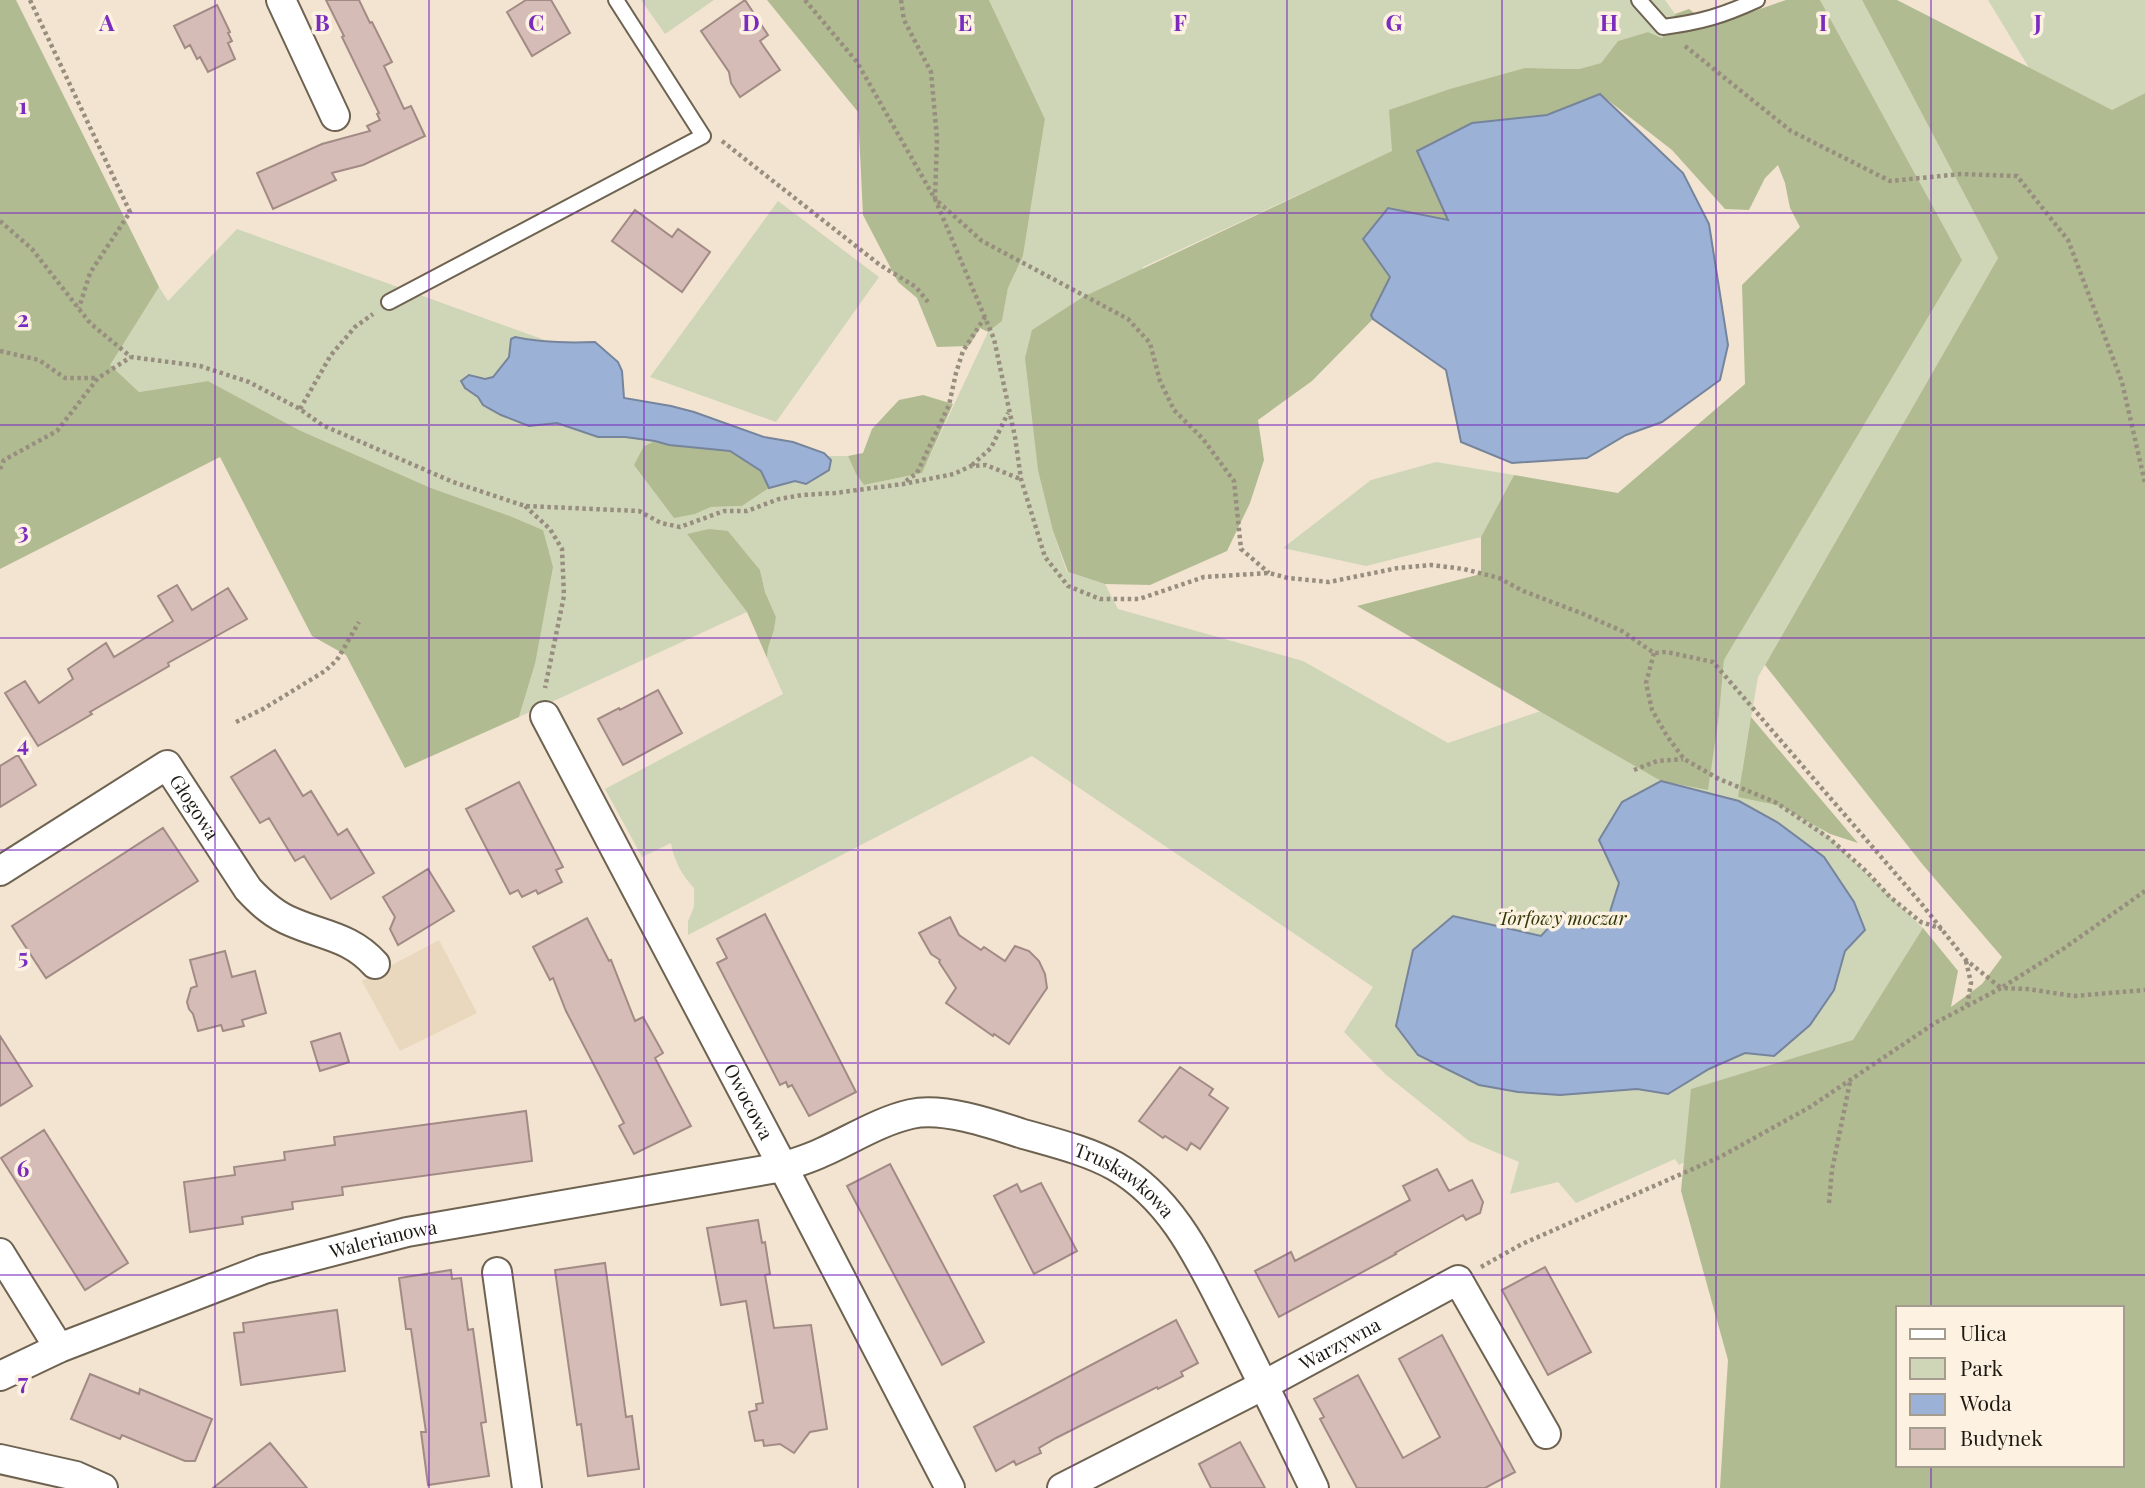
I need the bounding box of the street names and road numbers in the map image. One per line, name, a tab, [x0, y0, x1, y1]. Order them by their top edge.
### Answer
street label: Głogowa	[164, 769, 226, 845]
street label: Owocowa	[719, 1059, 780, 1144]
street label: Truskawkowa	[1071, 1136, 1181, 1223]
street label: Walerianowa	[325, 1213, 439, 1264]
street label: Warzywna	[1294, 1310, 1385, 1376]

